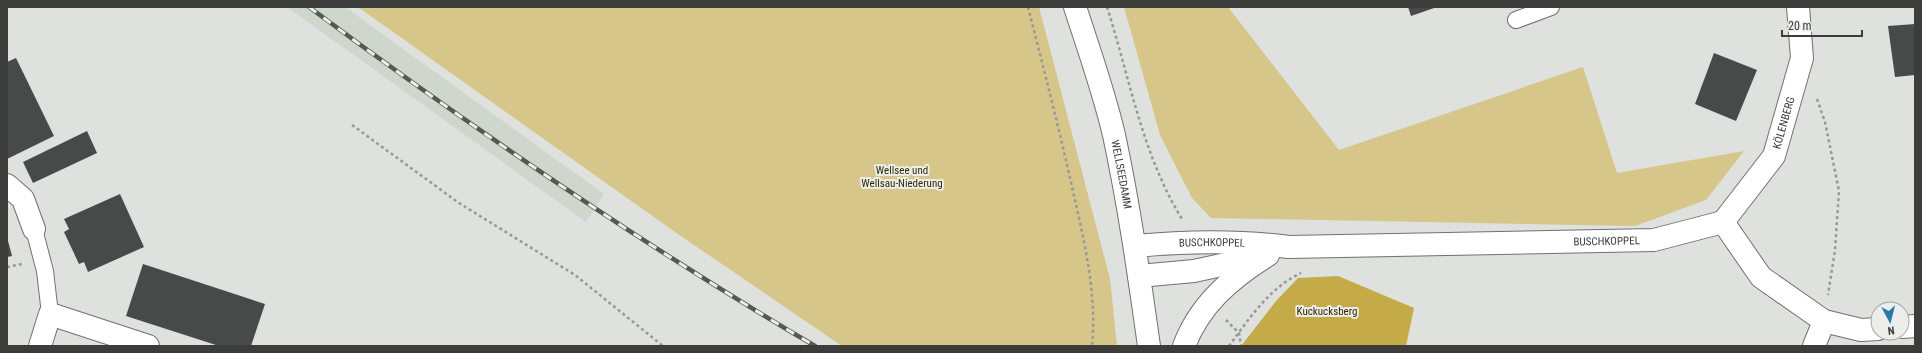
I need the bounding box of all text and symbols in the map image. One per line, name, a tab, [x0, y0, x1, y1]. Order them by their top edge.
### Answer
scale bar	[1782, 12, 1862, 38]
text: 20 m	[1788, 19, 1812, 33]
street label: KÖLENBERG	[1770, 95, 1797, 150]
street label: WELLSEEDAMM	[1109, 139, 1135, 210]
park label: Wellsee und Wellsau-Niederung	[861, 164, 943, 190]
street label: BUSCHKOPPEL	[1573, 234, 1640, 248]
street label: BUSCHKOPPEL	[1178, 235, 1245, 249]
north arrow	[1870, 301, 1910, 341]
park label: Kuckucksberg	[1297, 305, 1357, 318]
text: N	[1887, 324, 1895, 337]

